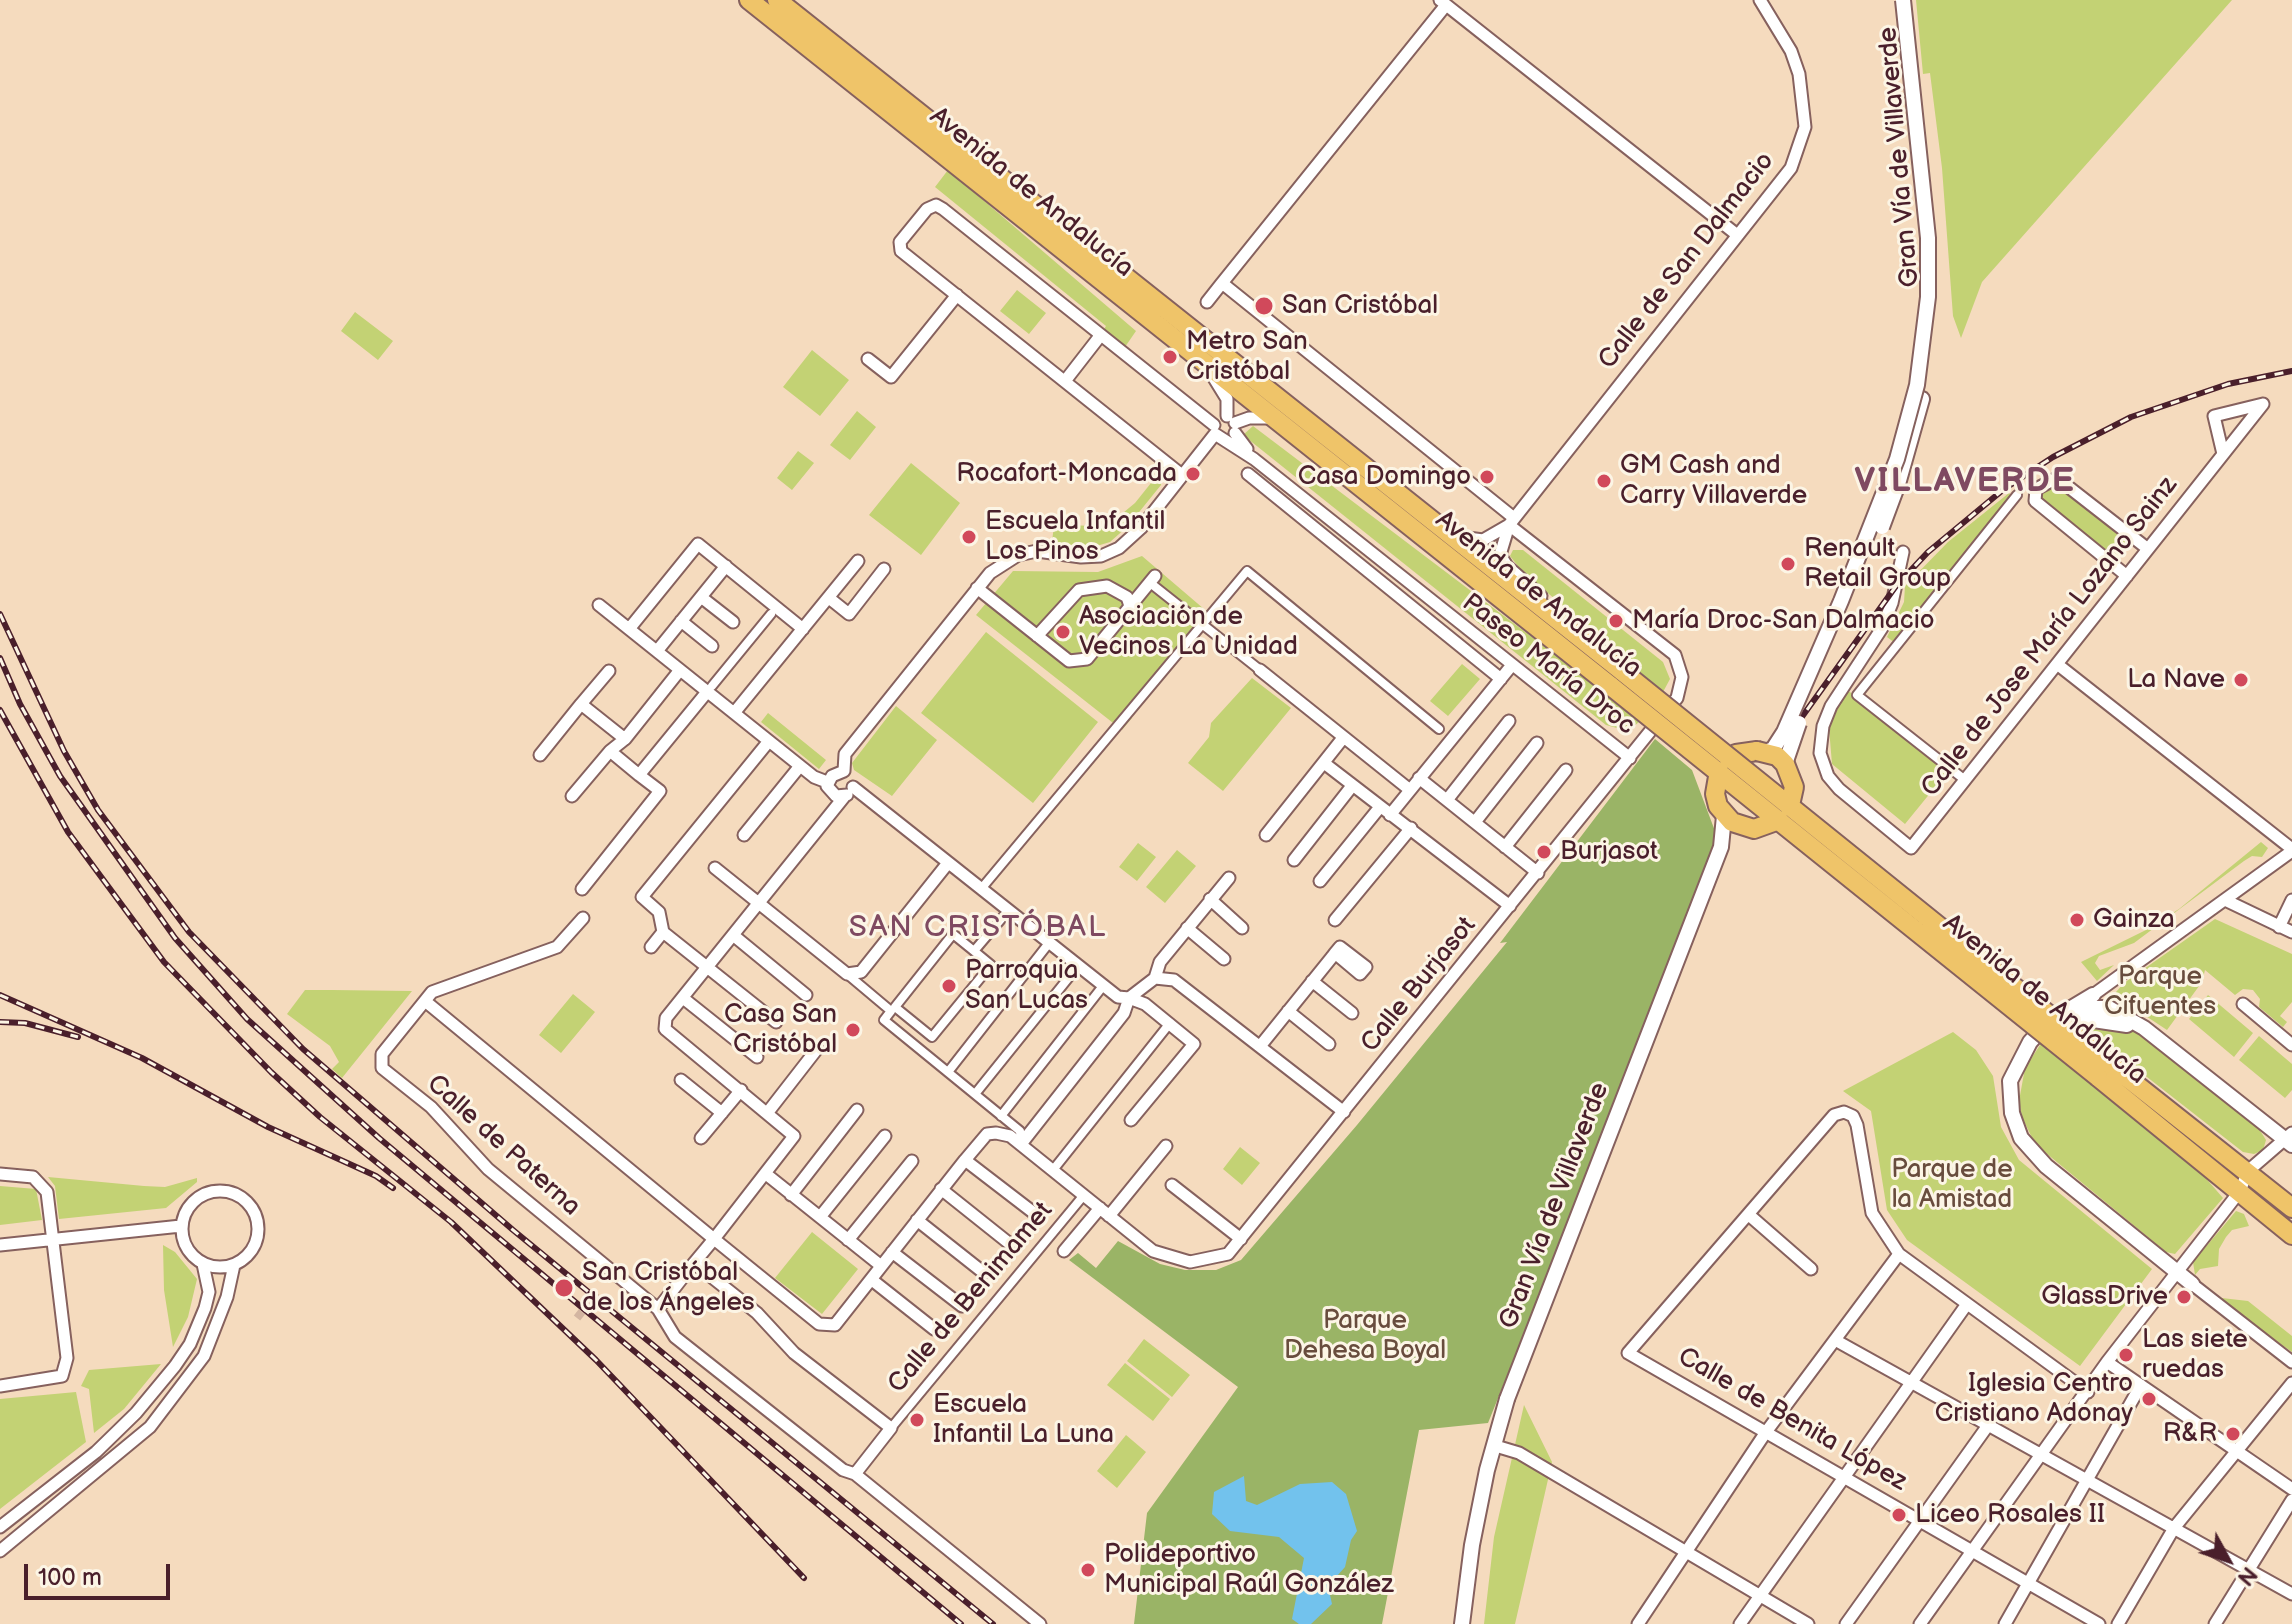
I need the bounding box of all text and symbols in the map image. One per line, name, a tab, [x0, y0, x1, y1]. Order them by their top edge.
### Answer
street label: Gran Vía de Villaverde	[1873, 26, 1927, 288]
street label: Avenida de Andalucía	[923, 101, 1139, 285]
street label: Calle de San Dalmacio	[1593, 146, 1781, 376]
place label: San Cristóbal	[1282, 290, 1438, 322]
marker: San Cristóbal	[1253, 295, 1275, 317]
place label: Metro San Cristóbal	[1186, 326, 1308, 388]
marker: Metro San Cristóbal	[1161, 348, 1179, 366]
place label: GM Cash and Carry Villaverde	[1620, 450, 1807, 512]
place label: Rocafort-Moncada	[956, 458, 1177, 490]
place label: Casa Domingo	[1298, 461, 1471, 493]
district label: VILLAVERDE	[1854, 462, 2076, 502]
marker: Rocafort-Moncada	[1184, 465, 1202, 483]
marker: Casa Domingo	[1478, 468, 1496, 486]
street label: Calle de Jose María Lozano Sainz	[1915, 471, 2185, 803]
marker: GM Cash and Carry Villaverde	[1595, 472, 1613, 490]
street label: Avenida de Andalucía	[1429, 505, 1647, 685]
place label: Escuela Infantil Los Pinos	[985, 506, 1165, 568]
marker: Escuela Infantil Los Pinos	[960, 528, 978, 546]
place label: Renault Retail Group	[1804, 533, 1951, 594]
marker: Renault Retail Group	[1779, 555, 1797, 573]
street label: Paseo María Droc	[1455, 588, 1641, 742]
place label: Asociación de Vecinos La Unidad	[1079, 601, 1298, 662]
place label: María Droc-San Dalmacio	[1632, 605, 1935, 637]
marker: María Droc-San Dalmacio	[1607, 612, 1625, 630]
marker: Asociación de Vecinos La Unidad	[1054, 623, 1072, 641]
place label: La Nave	[2127, 664, 2225, 696]
marker: La Nave	[2232, 671, 2250, 689]
place label: Burjasot	[1560, 836, 1658, 868]
marker: Burjasot	[1535, 843, 1553, 861]
place label: Gainza	[2093, 904, 2175, 936]
street label: Avenida de Andalucía	[1936, 908, 2152, 1092]
district label: SAN CRISTÓBAL	[849, 910, 1107, 946]
street label: Calle Burjasot	[1355, 911, 1483, 1059]
marker: Gainza	[2068, 911, 2086, 929]
place label: Parroquia San Lucas	[965, 955, 1088, 1016]
park label: Parque Cifuentes	[2104, 961, 2216, 1022]
marker: Parroquia San Lucas	[940, 977, 958, 995]
place label: Casa San Cristóbal	[724, 999, 837, 1060]
marker: Casa San Cristóbal	[844, 1021, 862, 1039]
street label: Calle de Paterna	[420, 1069, 586, 1223]
street label: Gran Vía de Villaverde	[1494, 1079, 1616, 1333]
park label: Parque de la Amistad	[1891, 1154, 2013, 1216]
street label: Calle de Benimamet	[882, 1196, 1060, 1400]
place label: San Cristóbal de los Ángeles	[582, 1257, 755, 1318]
marker: San Cristóbal de los Ángeles	[553, 1277, 575, 1299]
place label: GlassDrive	[2041, 1281, 2168, 1313]
marker: GlassDrive	[2175, 1288, 2193, 1306]
park label: Parque Dehesa Boyal	[1284, 1305, 1446, 1366]
place label: Las siete ruedas	[2142, 1324, 2248, 1386]
street label: Calle de Benita López	[1672, 1342, 1912, 1498]
marker: Las siete ruedas	[2117, 1346, 2135, 1364]
place label: Iglesia Centro Cristiano Adonay	[1935, 1368, 2133, 1430]
place label: Escuela Infantil La Luna	[933, 1389, 1114, 1450]
marker: Iglesia Centro Cristiano Adonay	[2140, 1390, 2158, 1408]
marker: Escuela Infantil La Luna	[908, 1411, 926, 1429]
place label: R&R	[2163, 1418, 2217, 1450]
marker: R&R	[2224, 1425, 2242, 1443]
place label: Liceo Rosales II	[1915, 1499, 2105, 1531]
marker: Liceo Rosales II	[1890, 1506, 1908, 1524]
north arrow	[2188, 1520, 2268, 1600]
place label: Polideportivo Municipal Raúl González	[1104, 1539, 1394, 1600]
scale bar	[28, 1548, 174, 1598]
marker: Polideportivo Municipal Raúl González	[1079, 1561, 1097, 1579]
text: N	[2231, 1561, 2262, 1591]
text: 100 m	[38, 1563, 102, 1592]

